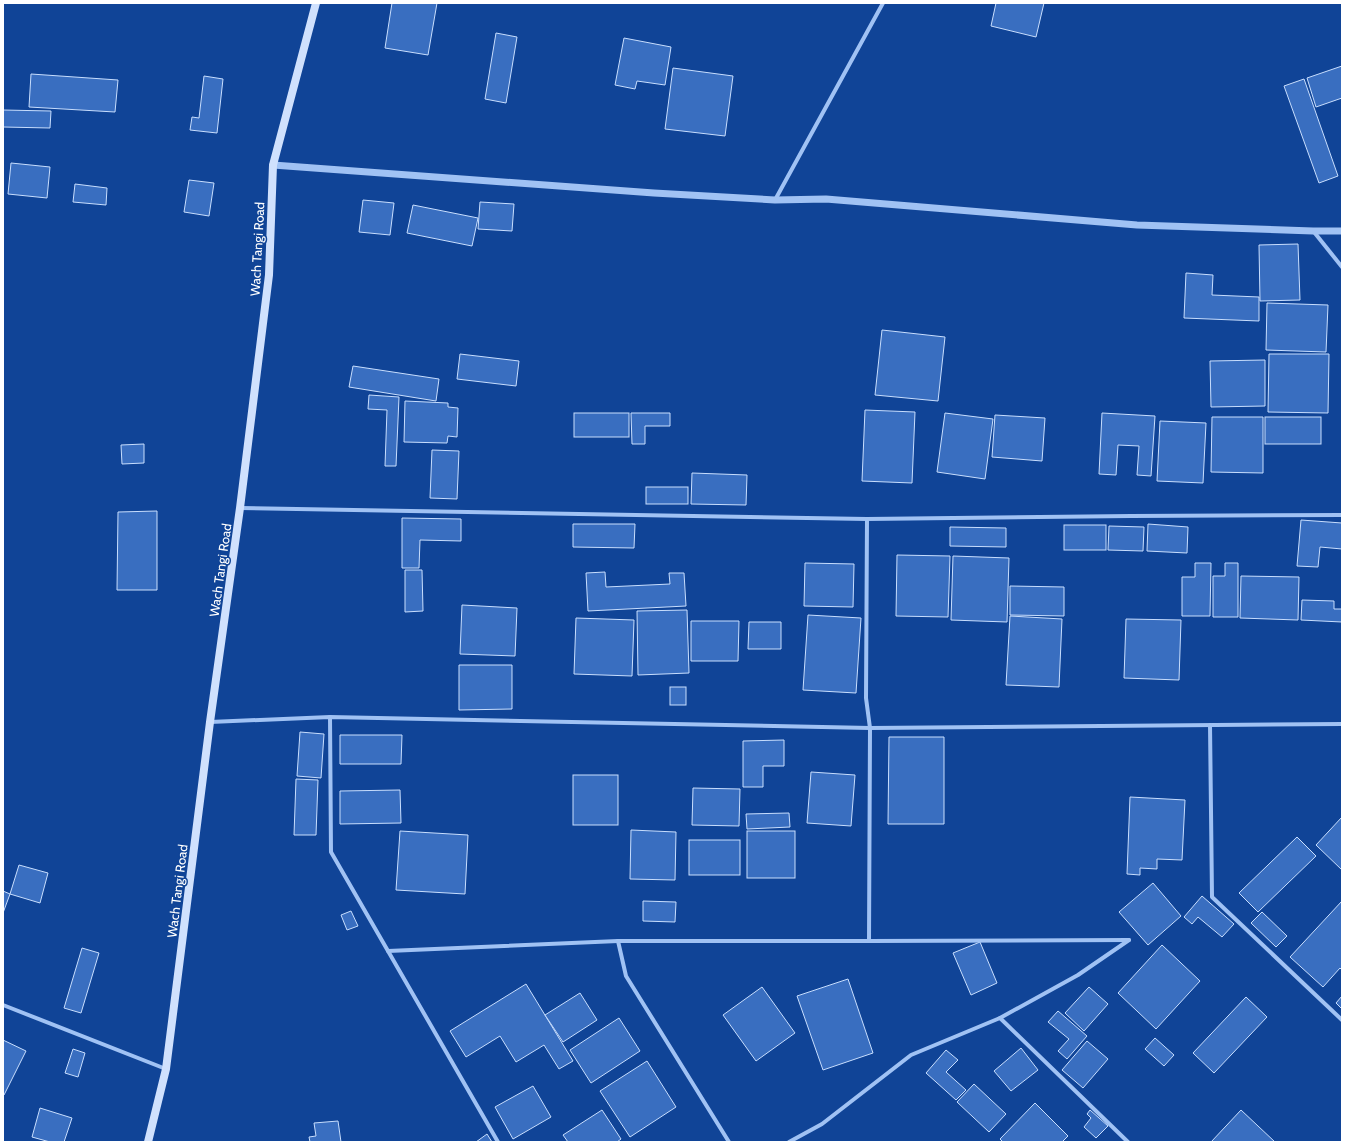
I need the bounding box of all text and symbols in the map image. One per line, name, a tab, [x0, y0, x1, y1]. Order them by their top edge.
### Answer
street label: Wach Tangi Road	[247, 202, 267, 296]
street label: Wach Tangi Road	[206, 522, 234, 618]
street label: Wach Tangi Road	[163, 843, 191, 939]

